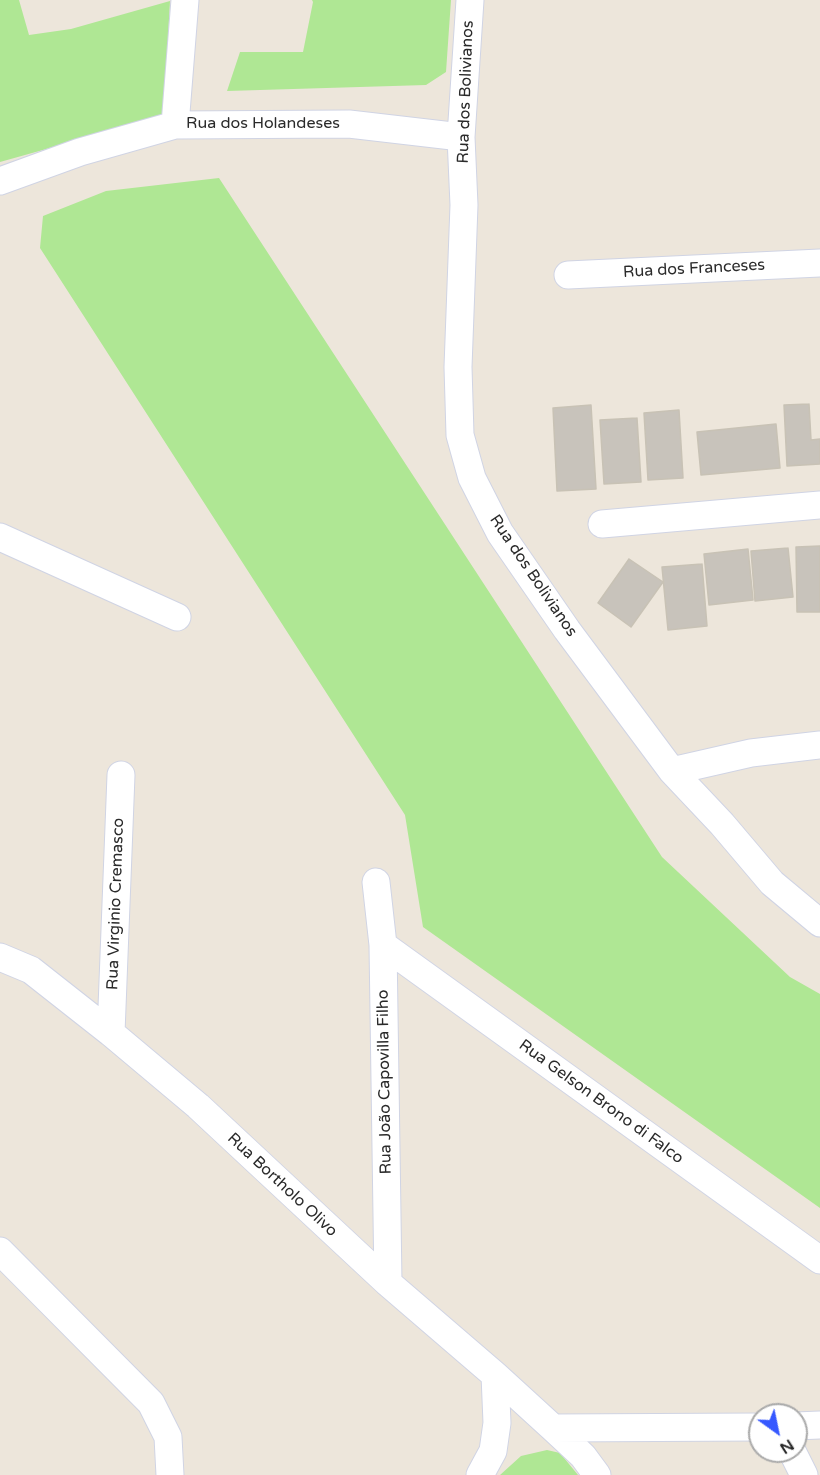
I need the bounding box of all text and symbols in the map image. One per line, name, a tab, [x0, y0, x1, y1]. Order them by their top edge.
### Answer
street label: Rua dos Bolivianos	[454, 20, 478, 164]
street label: Rua dos Holandeses	[186, 114, 340, 134]
street label: Rua dos Franceses	[623, 256, 765, 282]
street label: Rua dos Bolivianos	[485, 511, 581, 641]
street label: Rua Virginio Cremasco	[103, 818, 129, 990]
street label: Rua João Capovilla Filho	[374, 989, 396, 1175]
street label: Rua Gelson Brono di Falco	[515, 1036, 687, 1168]
street label: Rua Bortholo Olivo	[223, 1129, 341, 1241]
north arrow	[748, 1403, 808, 1463]
text: N	[776, 1435, 798, 1458]

